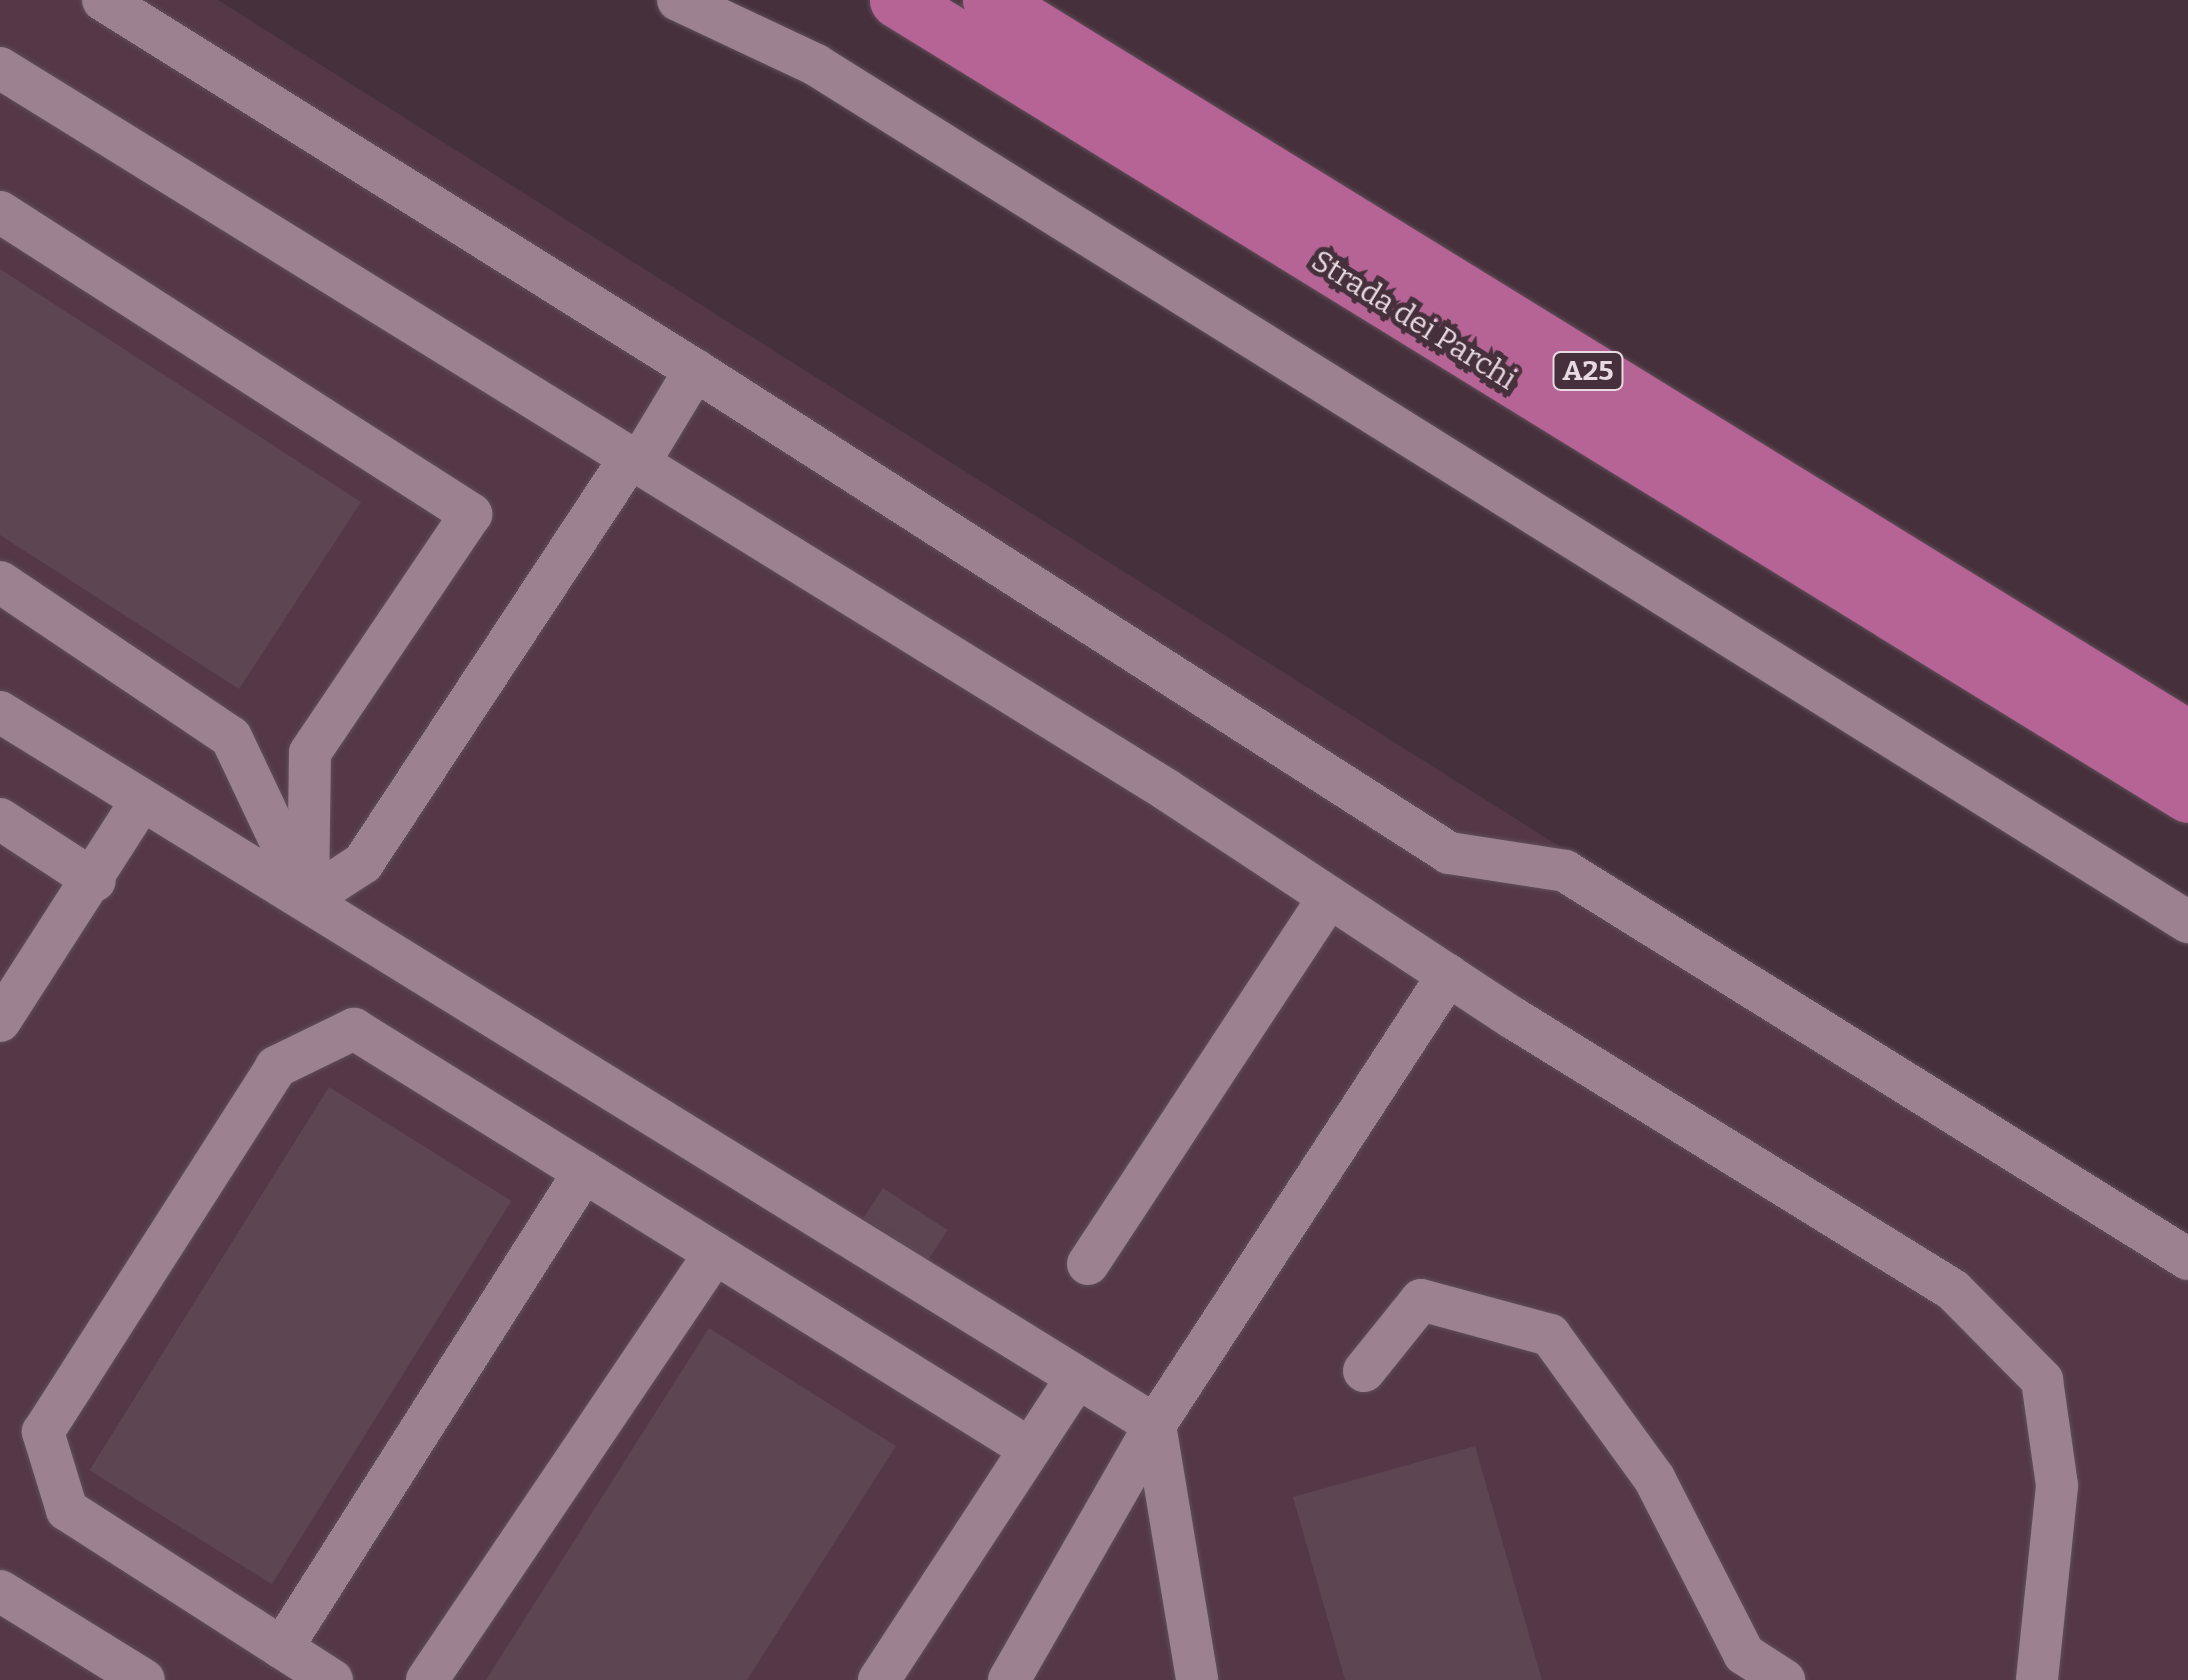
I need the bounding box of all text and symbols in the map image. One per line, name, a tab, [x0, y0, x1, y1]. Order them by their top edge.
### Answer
street label: Strada dei Parchi	[1305, 243, 1523, 397]
road number: A25	[1550, 348, 1626, 394]

